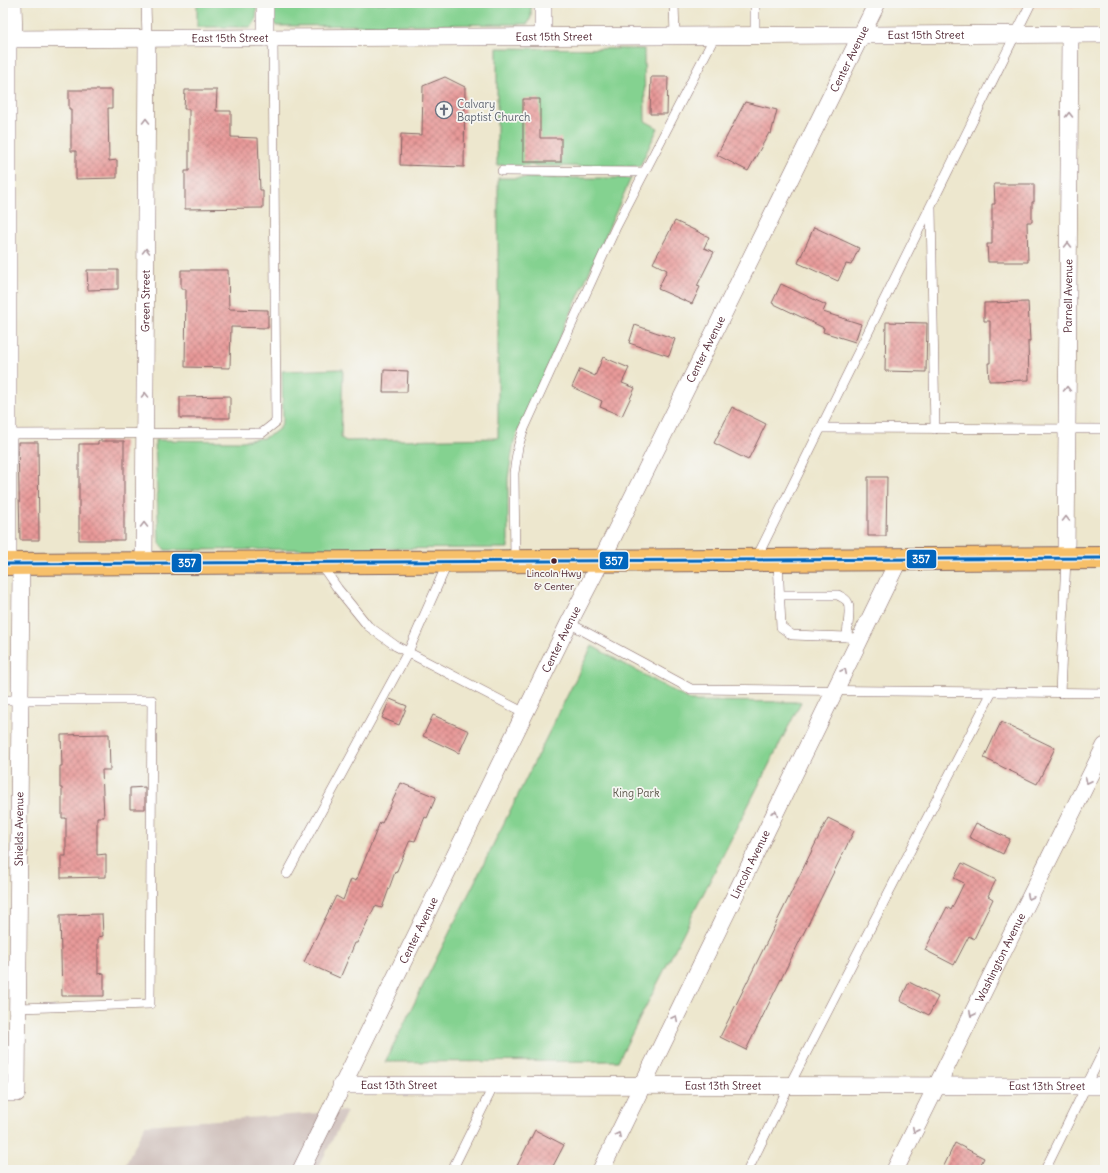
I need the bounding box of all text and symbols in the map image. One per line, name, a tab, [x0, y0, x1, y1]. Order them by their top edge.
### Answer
street label: Center Avenue	[827, 23, 872, 95]
street label: East 15th Street	[888, 28, 965, 42]
street label: East 15th Street	[516, 29, 593, 44]
street label: East 15th Street	[192, 31, 269, 45]
place label: Calvary Baptist Church	[457, 97, 530, 124]
church icon: Calvary Baptist Church	[434, 100, 454, 120]
one-way arrow	[1065, 112, 1073, 118]
one-way arrow	[142, 118, 150, 124]
one-way arrow	[1064, 242, 1072, 248]
one-way arrow	[142, 248, 150, 254]
street label: Parnell Avenue	[1061, 259, 1075, 333]
street label: Green Street	[138, 269, 153, 332]
street label: Center Avenue	[683, 314, 728, 385]
one-way arrow	[1063, 386, 1071, 392]
one-way arrow	[141, 392, 149, 398]
one-way arrow	[1062, 516, 1070, 522]
one-way arrow	[140, 522, 148, 528]
line badge: 357	[906, 549, 937, 569]
line badge: 357	[599, 551, 629, 570]
text: 357	[912, 552, 931, 566]
line badge: 357	[171, 553, 202, 573]
text: 357	[605, 554, 624, 568]
text: 357	[178, 556, 197, 570]
marker: Lincoln Hwy & Center	[549, 556, 559, 566]
place label: Lincoln Hwy & Center	[526, 567, 582, 593]
street label: Center Avenue	[539, 604, 584, 675]
one-way arrow	[839, 668, 847, 676]
one-way arrow	[1085, 777, 1093, 784]
park label: King Park	[612, 786, 660, 800]
street label: Shields Avenue	[12, 792, 26, 866]
one-way arrow	[770, 810, 778, 818]
street label: Lincoln Avenue	[727, 828, 773, 901]
one-way arrow	[1027, 893, 1035, 901]
street label: Center Avenue	[396, 894, 441, 966]
street label: Washington Avenue	[972, 911, 1028, 1005]
one-way arrow	[969, 1010, 977, 1017]
one-way arrow	[670, 1015, 678, 1022]
street label: East 13th Street	[361, 1078, 438, 1092]
street label: East 13th Street	[685, 1078, 762, 1093]
street label: East 13th Street	[1009, 1079, 1086, 1093]
one-way arrow	[912, 1126, 920, 1134]
one-way arrow	[613, 1132, 621, 1139]

